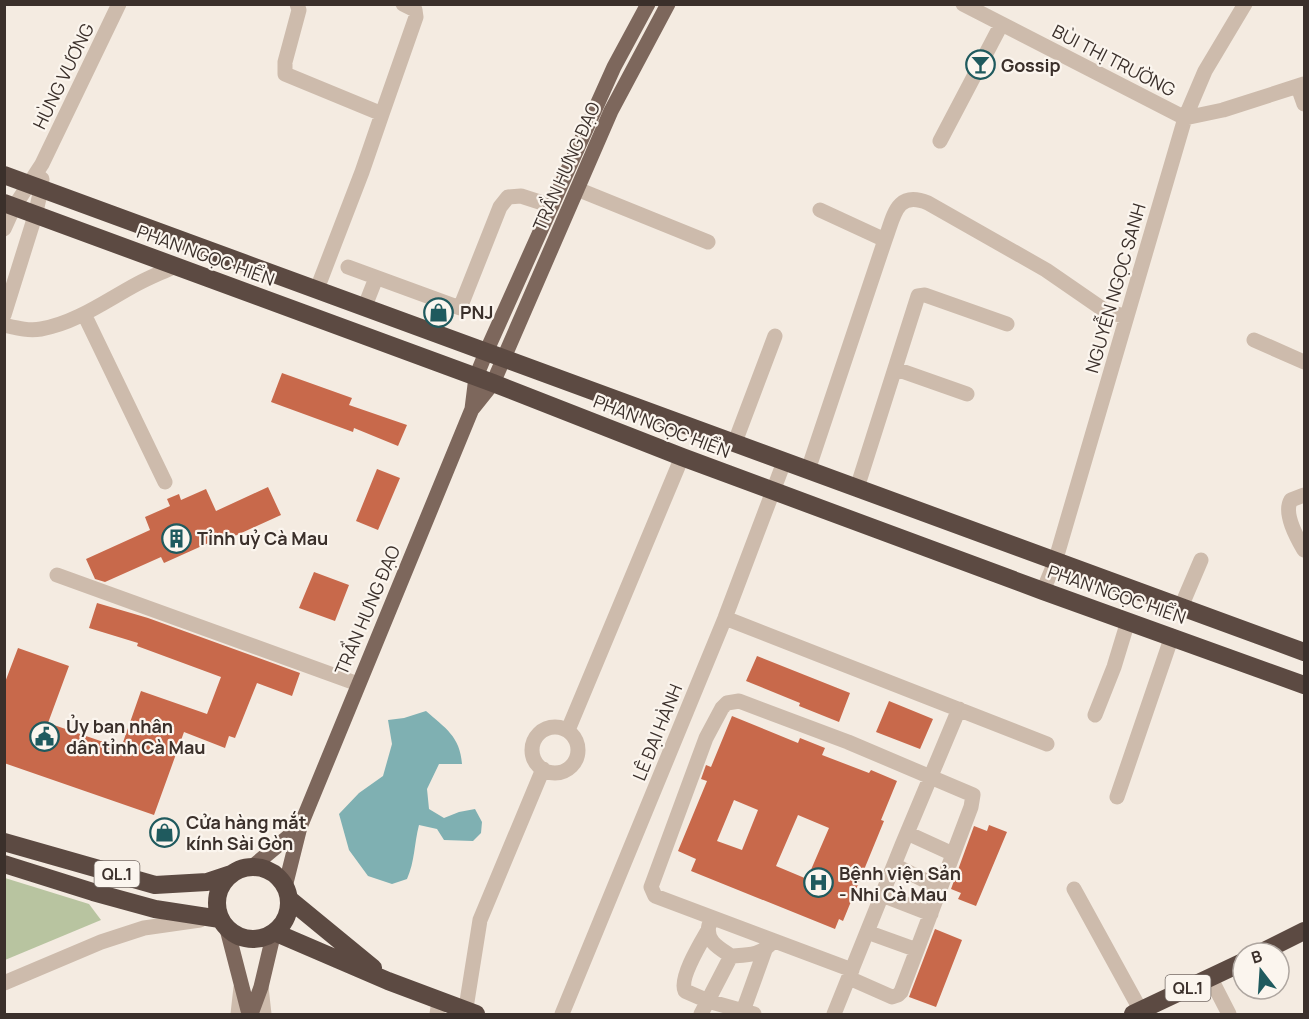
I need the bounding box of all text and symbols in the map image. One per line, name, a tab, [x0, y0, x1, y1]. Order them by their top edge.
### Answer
street label: HÙNG VƯƠNG	[27, 19, 99, 133]
street label: BÙI THỊ TRƯỜNG	[1048, 19, 1180, 101]
bar icon: Gossip	[964, 49, 996, 81]
place label: Gossip	[1001, 53, 1061, 77]
street label: TRẦN HƯNG ĐẠO	[527, 98, 605, 234]
street label: NGUYỄN NGỌC SANH	[1078, 200, 1151, 376]
street label: PHAN NGỌC HIỂN	[134, 219, 278, 291]
shop icon: PNJ	[423, 296, 455, 328]
place label: PNJ	[460, 300, 493, 324]
street label: PHAN NGỌC HIỂN	[590, 389, 734, 463]
building icon: Tỉnh uỷ Cà Mau	[160, 522, 192, 554]
place label: Tỉnh uỷ Cà Mau	[197, 526, 328, 550]
street label: TRẦN HƯNG ĐẠO	[329, 541, 405, 679]
street label: PHAN NGỌC HIỂN	[1045, 559, 1189, 629]
street label: LÊ ĐẠI HÀNH	[627, 680, 687, 784]
place label: Ủy ban nhân dân tỉnh Cà Mau	[66, 714, 206, 759]
public building icon: Ủy ban nhân dân tỉnh Cà Mau	[29, 720, 61, 752]
place label: Cửa hàng mắt kính Sài Gòn	[186, 810, 306, 855]
shop icon: Cửa hàng mắt kính Sài Gòn	[149, 816, 181, 848]
road number: QL.1	[94, 861, 140, 887]
place label: Bệnh viện Sản - Nhi Cà Mau	[839, 861, 961, 906]
hospital icon: Bệnh viện Sản - Nhi Cà Mau	[802, 867, 834, 899]
north arrow	[1231, 941, 1291, 1001]
text: B	[1249, 945, 1265, 969]
road number: QL.1	[1166, 975, 1210, 1001]

